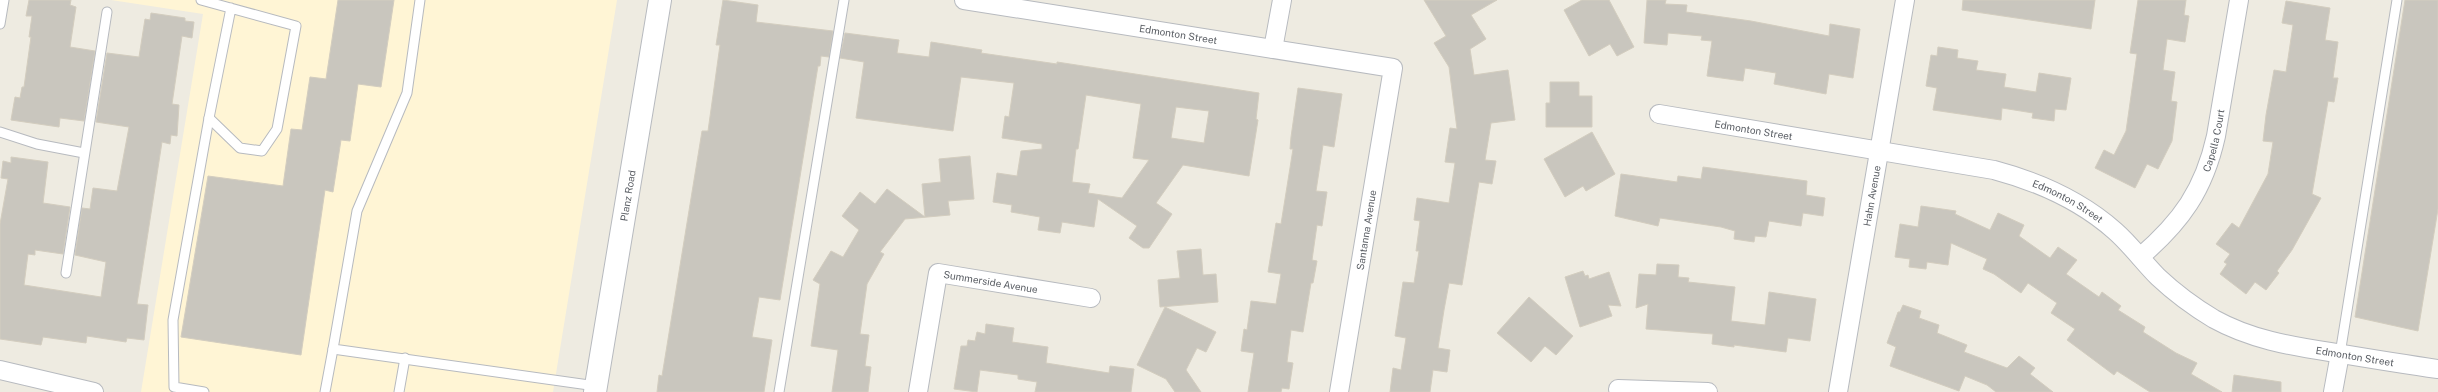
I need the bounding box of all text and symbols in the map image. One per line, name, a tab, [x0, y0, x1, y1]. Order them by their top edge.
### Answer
street label: Edmonton Street	[1138, 22, 1218, 46]
street label: Capella Court	[2200, 108, 2226, 173]
street label: Edmonton Street	[1714, 117, 1794, 142]
street label: Hahn Avenue	[1860, 164, 1883, 227]
street label: Planz Road	[617, 169, 638, 222]
street label: Edmonton Street	[2031, 177, 2106, 225]
street label: Santanna Avenue	[1354, 189, 1378, 271]
street label: Summerside Avenue	[943, 268, 1039, 295]
street label: Edmonton Street	[2315, 344, 2395, 368]

